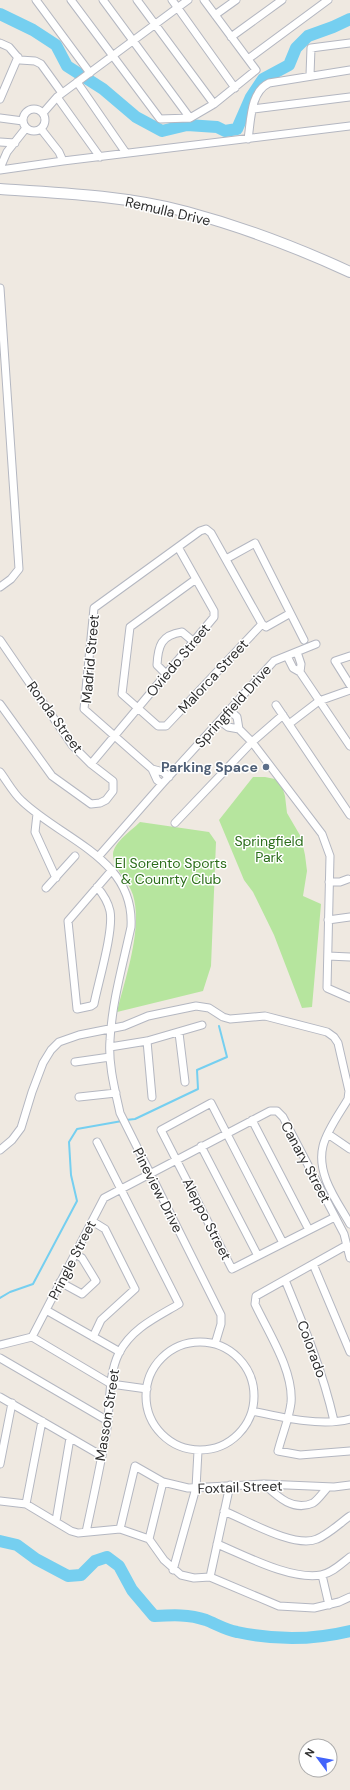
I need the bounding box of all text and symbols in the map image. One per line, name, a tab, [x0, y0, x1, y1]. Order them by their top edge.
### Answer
street label: Remulla Drive	[124, 192, 212, 230]
street label: Madrid Street	[77, 614, 103, 704]
street label: Oviedo Street	[142, 620, 214, 700]
street label: Malorca Street	[174, 635, 252, 717]
street label: Springfield Drive	[191, 661, 275, 751]
street label: Ronda Street	[23, 678, 87, 756]
place label: Parking Space	[161, 758, 258, 776]
marker: Parking Space	[261, 762, 271, 772]
park label: Springfield Park	[234, 832, 304, 866]
park label: El Sorento Sports & Counrty Club	[115, 854, 227, 888]
street label: Canary Street	[277, 1118, 335, 1206]
street label: Pineview Drive	[129, 1144, 187, 1236]
street label: Aleppo Street	[179, 1175, 235, 1263]
street label: Pringle Street	[44, 1217, 100, 1303]
street label: Colorado	[293, 1318, 331, 1380]
street label: Masson Street	[91, 1368, 123, 1462]
street label: Foxtail Street	[197, 1477, 283, 1497]
north arrow	[298, 1738, 338, 1778]
text: N	[301, 1746, 318, 1760]

